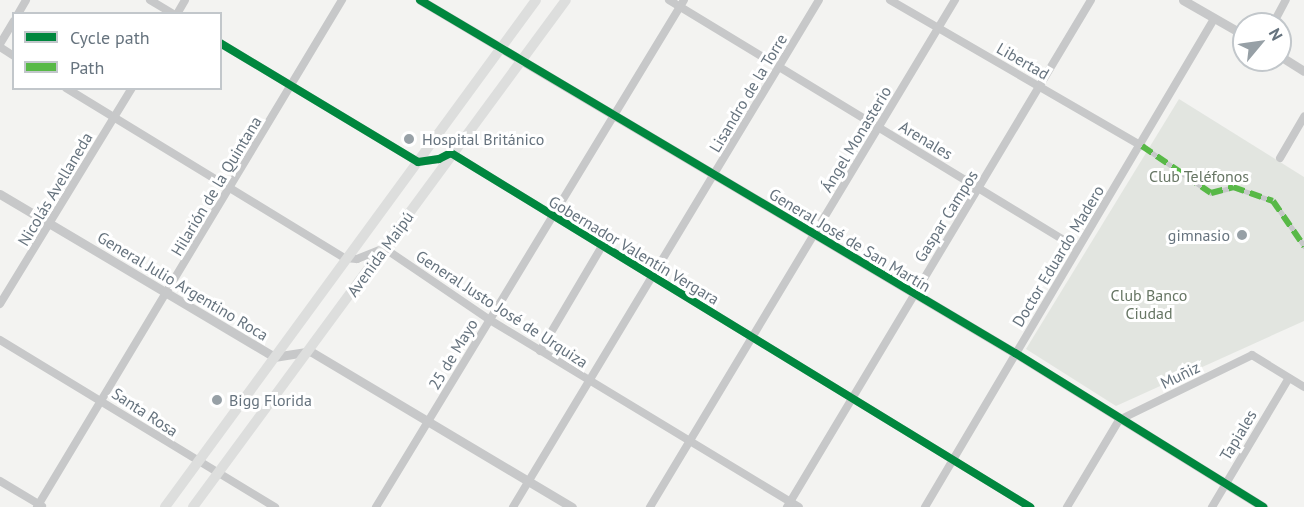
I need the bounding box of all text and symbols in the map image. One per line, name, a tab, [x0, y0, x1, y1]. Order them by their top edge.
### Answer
legend	[12, 12, 222, 90]
north arrow	[1232, 12, 1292, 72]
text: N	[1265, 25, 1287, 44]
text: Cycle path	[70, 26, 150, 49]
street label: Lisandro de la Torre	[705, 30, 791, 156]
street label: Libertad	[993, 38, 1053, 84]
text: Path	[70, 56, 104, 79]
street label: Ángel Monasterio	[817, 83, 895, 195]
street label: Hilarión de la Quintana	[167, 113, 265, 259]
street label: Arenales	[896, 117, 956, 163]
street label: Nicolás Avellaneda	[13, 129, 97, 249]
place label: Hospital Británico	[422, 129, 544, 149]
marker: Hospital Británico	[400, 130, 418, 148]
park label: Club Teléfonos	[1149, 166, 1249, 186]
street label: Gaspar Campos	[910, 167, 982, 265]
street label: Doctor Eduardo Madero	[1008, 182, 1108, 330]
street label: General José de San Martín	[766, 184, 934, 296]
street label: Gobernador Valentín Vergara	[545, 191, 723, 309]
street label: Avenida Maipú	[343, 208, 417, 300]
place label: gimnasio	[1168, 225, 1230, 245]
street label: General Julio Argentino Roca	[94, 227, 272, 345]
marker: gimnasio	[1235, 228, 1249, 242]
street label: General Justo José de Urquiza	[412, 246, 592, 372]
park label: Club Banco Ciudad	[1111, 285, 1187, 323]
street label: 25 de Mayo	[424, 315, 482, 393]
street label: Muñiz	[1157, 357, 1203, 393]
street label: Santa Rosa	[108, 384, 182, 440]
place label: Bigg Florida	[229, 390, 312, 410]
marker: Bigg Florida	[210, 393, 224, 407]
street label: Tapiales	[1215, 406, 1261, 464]

